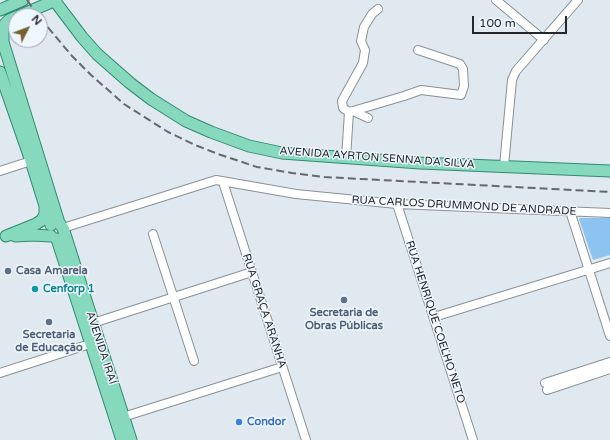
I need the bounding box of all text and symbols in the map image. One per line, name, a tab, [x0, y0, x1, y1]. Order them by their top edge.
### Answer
north arrow	[8, 8, 48, 48]
scale bar	[474, 8, 569, 34]
text: N	[29, 13, 44, 28]
text: 100 m	[479, 16, 516, 30]
street label: AVENIDA AYRTON SENNA DA SILVA	[279, 145, 475, 171]
street label: RUA CARLOS DRUMMOND DE ANDRADE	[351, 194, 577, 218]
street label: RUA HENRIQUE COELHO NETO	[402, 239, 468, 405]
street label: RUA GRAÇA ARANHA	[239, 252, 289, 370]
place label: Casa Amarela	[16, 264, 88, 278]
marker: Casa Amarela	[3, 266, 13, 276]
place label: Cenforp 1	[43, 282, 95, 296]
marker: Cenforp 1	[30, 284, 40, 294]
marker: Secretaria de Obras Públicas	[339, 295, 349, 305]
place label: Secretaria de Obras Públicas	[305, 306, 383, 332]
street label: AVENIDA IRAÍ	[83, 310, 119, 386]
marker: Secretaria de Educação	[44, 317, 54, 327]
place label: Secretaria de Educação	[15, 328, 83, 354]
place label: Condor	[247, 415, 286, 429]
marker: Condor	[234, 417, 244, 427]

